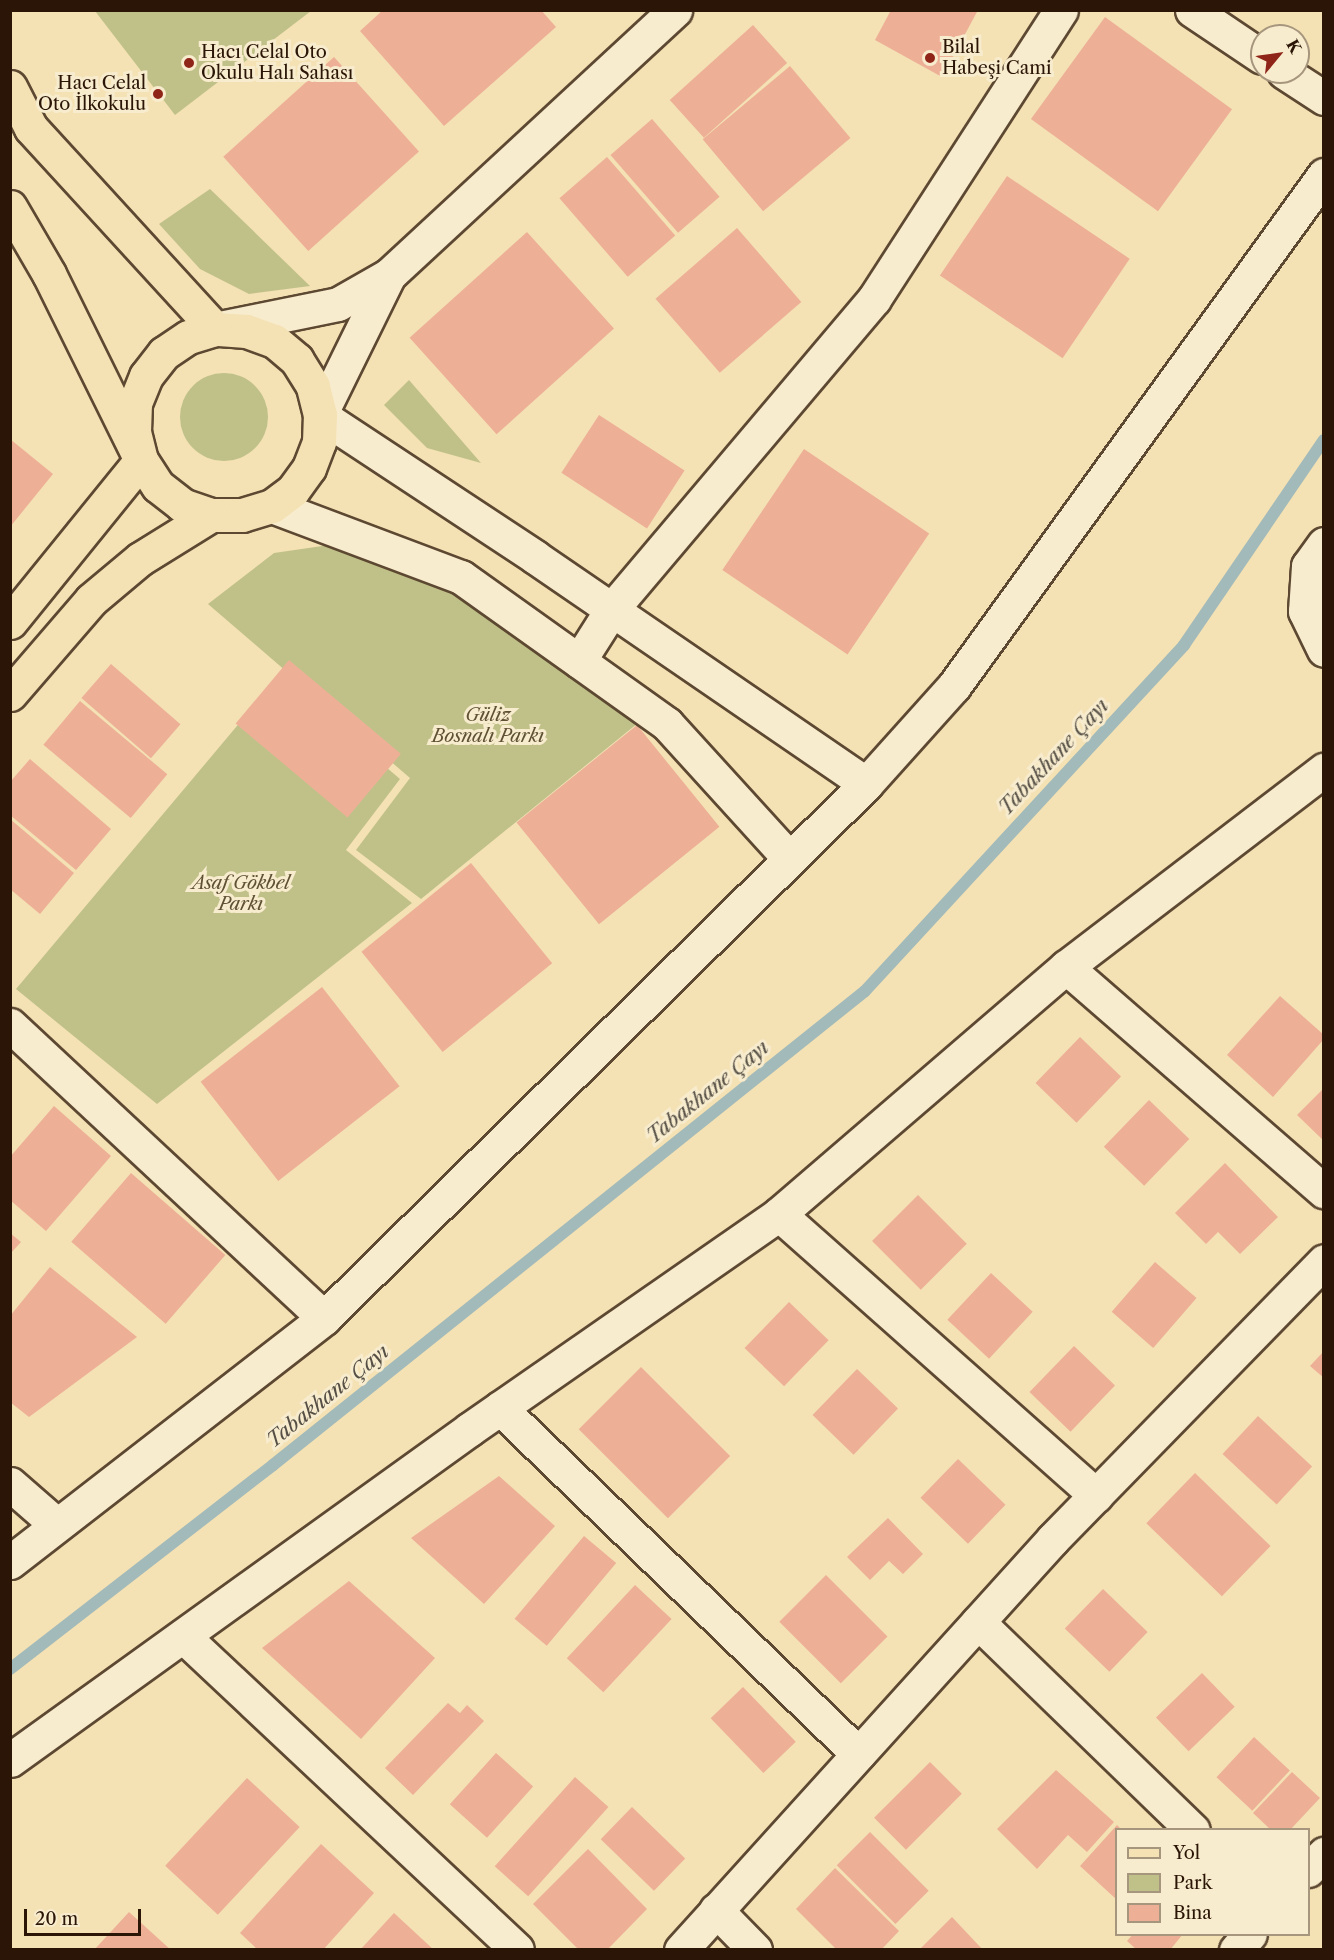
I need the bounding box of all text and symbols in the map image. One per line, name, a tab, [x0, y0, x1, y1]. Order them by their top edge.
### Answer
north arrow	[1250, 24, 1310, 84]
text: K	[1282, 36, 1306, 57]
place label: Bilal Habeşi Cami	[942, 37, 1051, 80]
place label: Hacı Celal Oto Okulu Halı Sahası	[201, 42, 353, 84]
marker: Bilal Habeşi Cami	[923, 51, 937, 65]
marker: Hacı Celal Oto Okulu Halı Sahası	[182, 56, 196, 70]
place label: Hacı Celal Oto İlkokulu	[38, 73, 146, 116]
marker: Hacı Celal Oto İlkokulu	[151, 87, 165, 101]
water label: Tabakhane Çayı	[994, 694, 1114, 820]
park label: Güliz Bosnalı Parkı	[432, 705, 544, 748]
park label: Asaf Gökbel Parkı	[192, 873, 290, 916]
water label: Tabakhane Çayı	[642, 1036, 774, 1148]
water label: Tabakhane Çayı	[262, 1340, 394, 1452]
legend	[1115, 1828, 1310, 1936]
text: Yol	[1173, 1842, 1200, 1864]
text: Park	[1173, 1872, 1212, 1894]
scale bar	[27, 1897, 144, 1935]
text: Bina	[1173, 1902, 1212, 1924]
text: 20 m	[35, 1908, 78, 1930]

